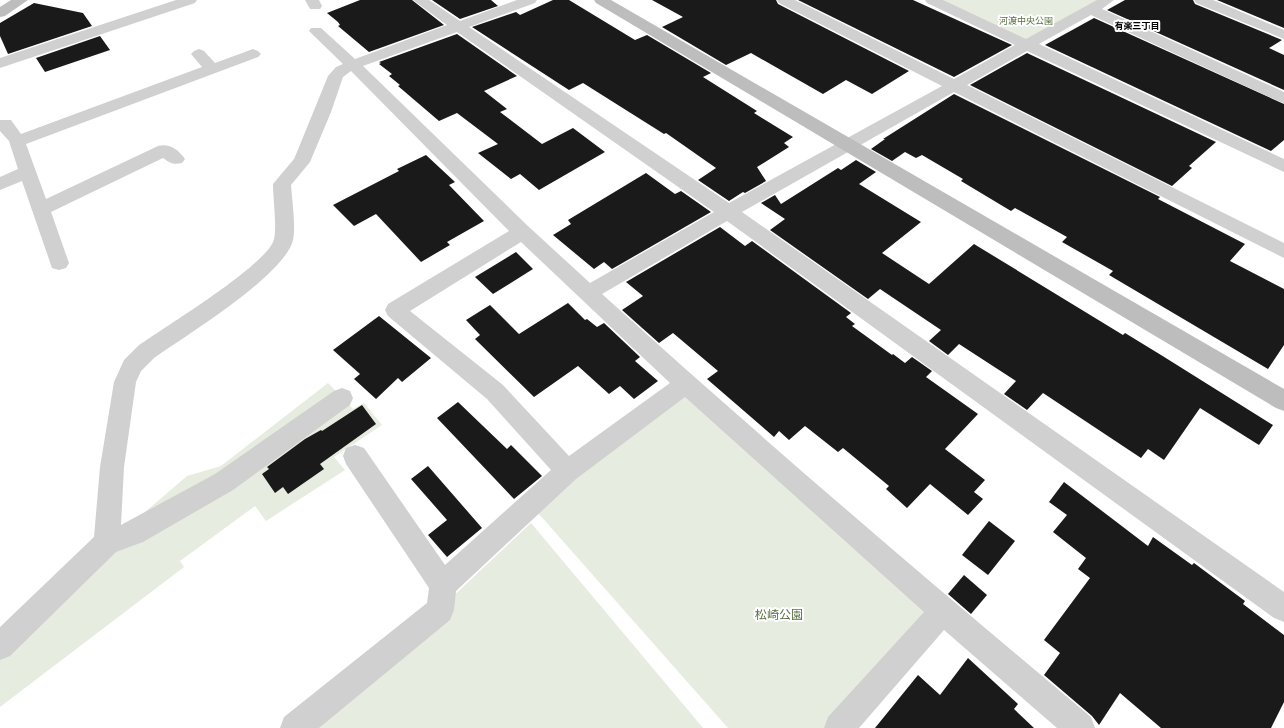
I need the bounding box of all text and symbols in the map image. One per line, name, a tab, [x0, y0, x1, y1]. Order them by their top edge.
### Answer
park label: 河渡中央公園	[999, 15, 1053, 28]
district label: 有楽三丁目	[1114, 20, 1160, 33]
park label: 松崎公園	[755, 607, 803, 624]

